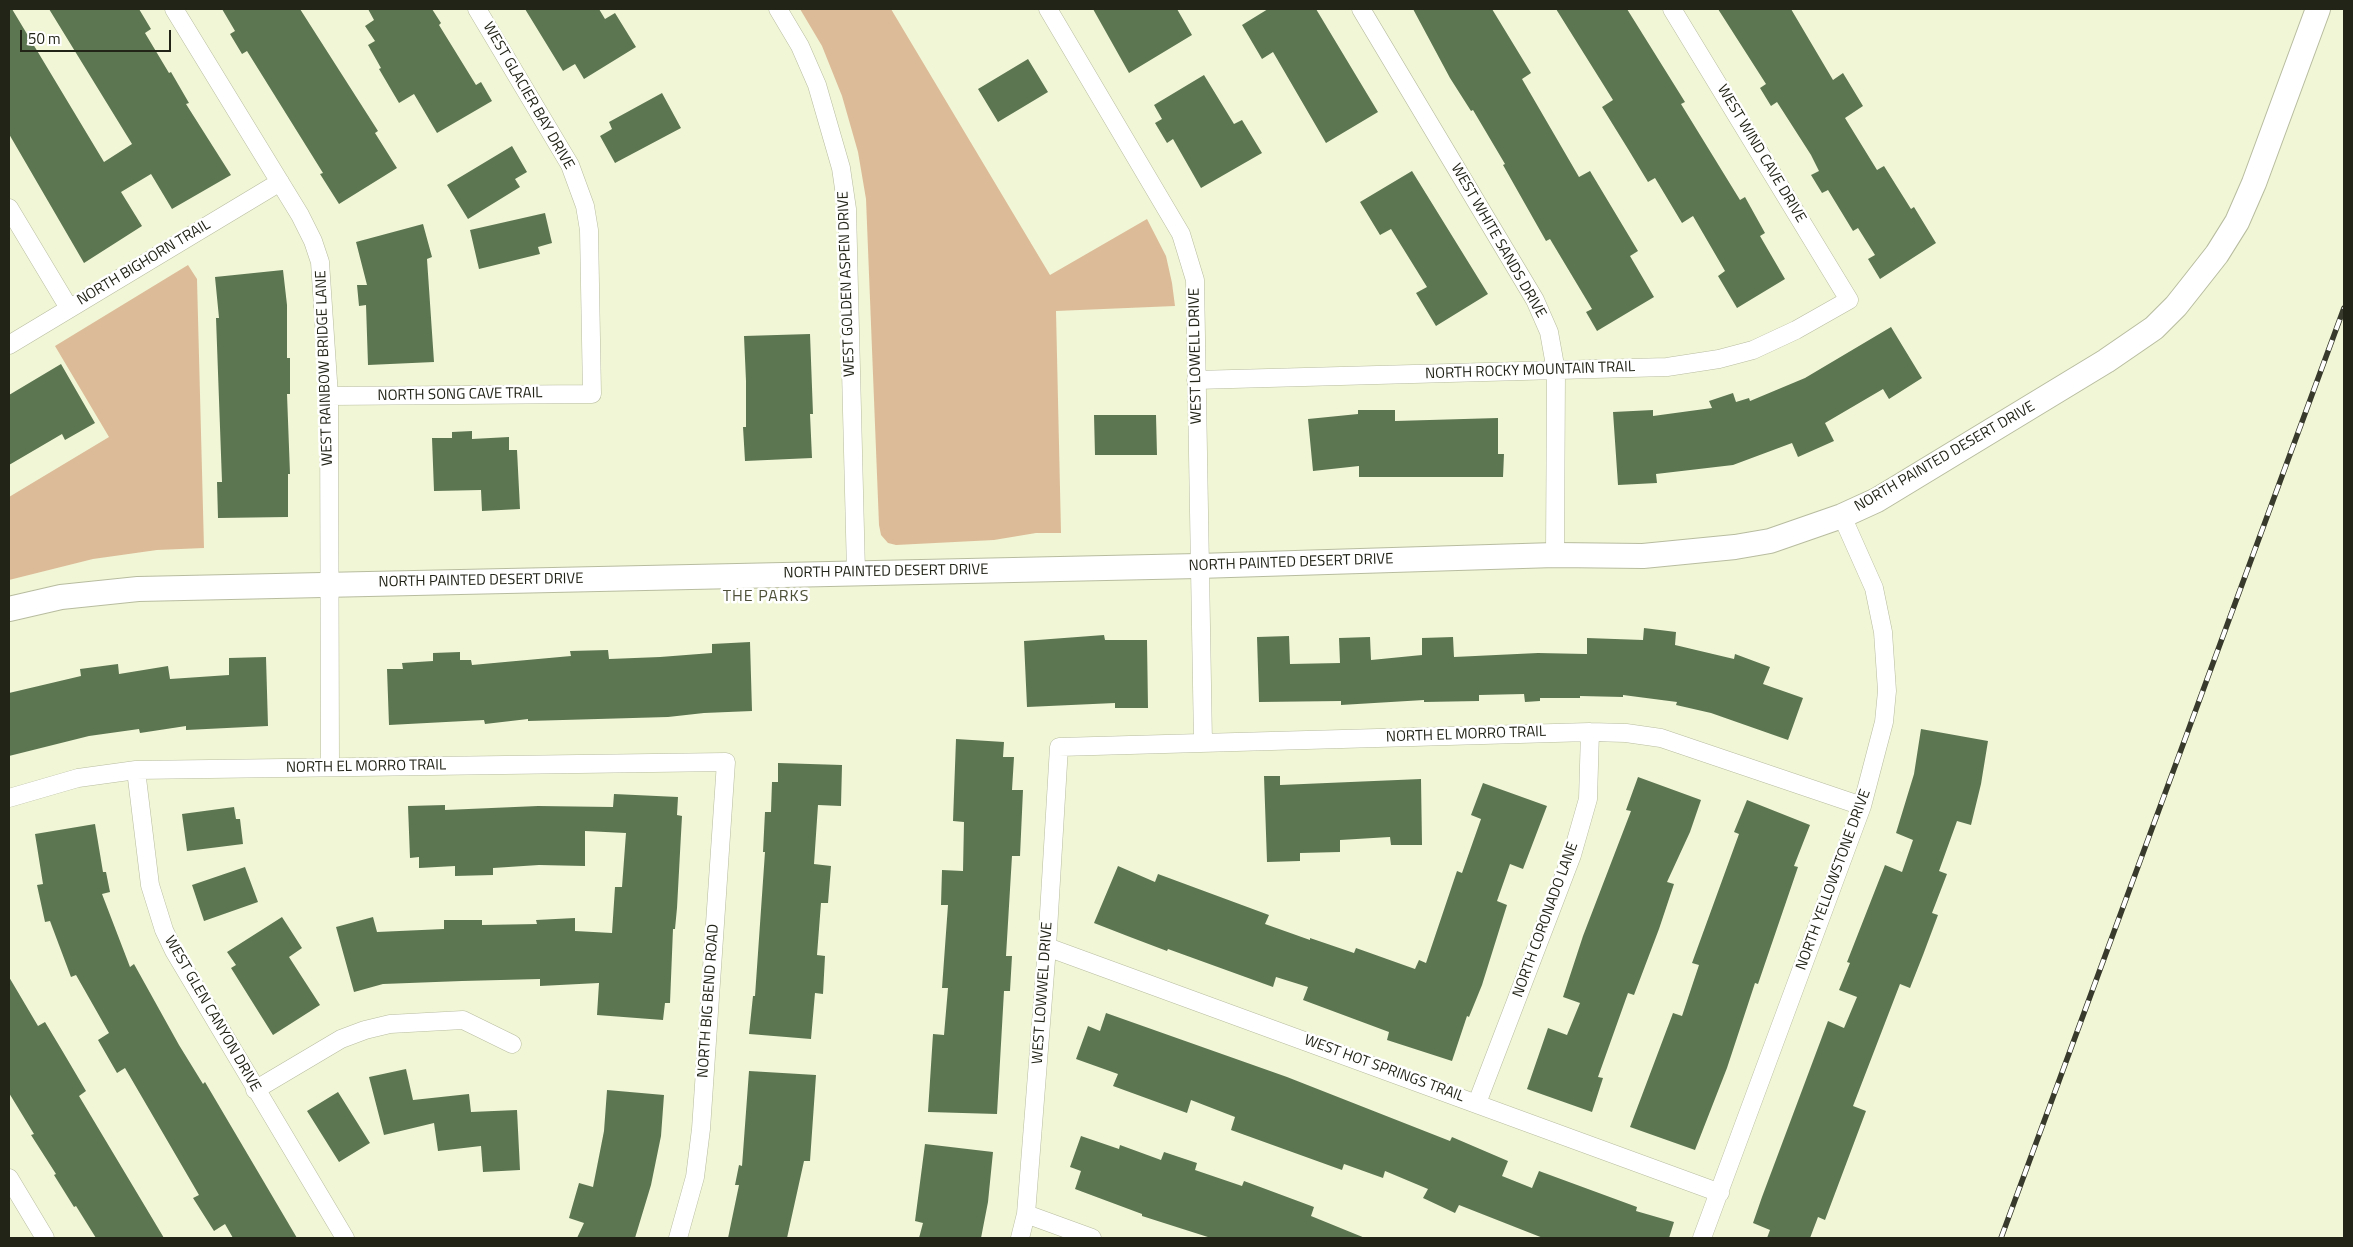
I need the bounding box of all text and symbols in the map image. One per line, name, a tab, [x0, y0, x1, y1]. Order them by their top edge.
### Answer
street label: WEST GLACIER BAY DRIVE	[478, 19, 578, 173]
scale bar	[22, 20, 174, 52]
text: 50 m	[28, 27, 61, 50]
street label: WEST WIND CAVE DRIVE	[1713, 82, 1809, 226]
street label: WEST WHITE SANDS DRIVE	[1446, 161, 1550, 321]
street label: WEST GOLDEN ASPEN DRIVE	[835, 191, 859, 377]
street label: NORTH BIGHORN TRAIL	[74, 216, 214, 310]
street label: WEST RAINBOW BRIDGE LANE	[313, 270, 337, 466]
street label: WEST LOWELL DRIVE	[1186, 288, 1206, 424]
street label: NORTH ROCKY MOUNTAIN TRAIL	[1425, 358, 1635, 384]
street label: NORTH SONG CAVE TRAIL	[377, 385, 543, 405]
street label: NORTH PAINTED DESERT DRIVE	[1852, 398, 2038, 516]
street label: NORTH PAINTED DESERT DRIVE	[1188, 550, 1394, 576]
street label: NORTH PAINTED DESERT DRIVE	[783, 561, 989, 583]
street label: NORTH PAINTED DESERT DRIVE	[378, 570, 584, 592]
district label: THE PARKS	[722, 587, 810, 607]
street label: NORTH EL MORRO TRAIL	[1386, 723, 1546, 747]
street label: NORTH EL MORRO TRAIL	[286, 757, 446, 777]
street label: NORTH YELLOWSTONE DRIVE	[1793, 787, 1875, 973]
street label: NORTH CORONADO LANE	[1509, 840, 1583, 1000]
street label: WEST LOWWEL DRIVE	[1029, 921, 1057, 1065]
street label: NORTH BIG BEND ROAD	[695, 923, 723, 1079]
street label: WEST GLEN CANYON DRIVE	[160, 933, 264, 1095]
street label: WEST HOT SPRINGS TRAIL	[1301, 1032, 1467, 1106]

